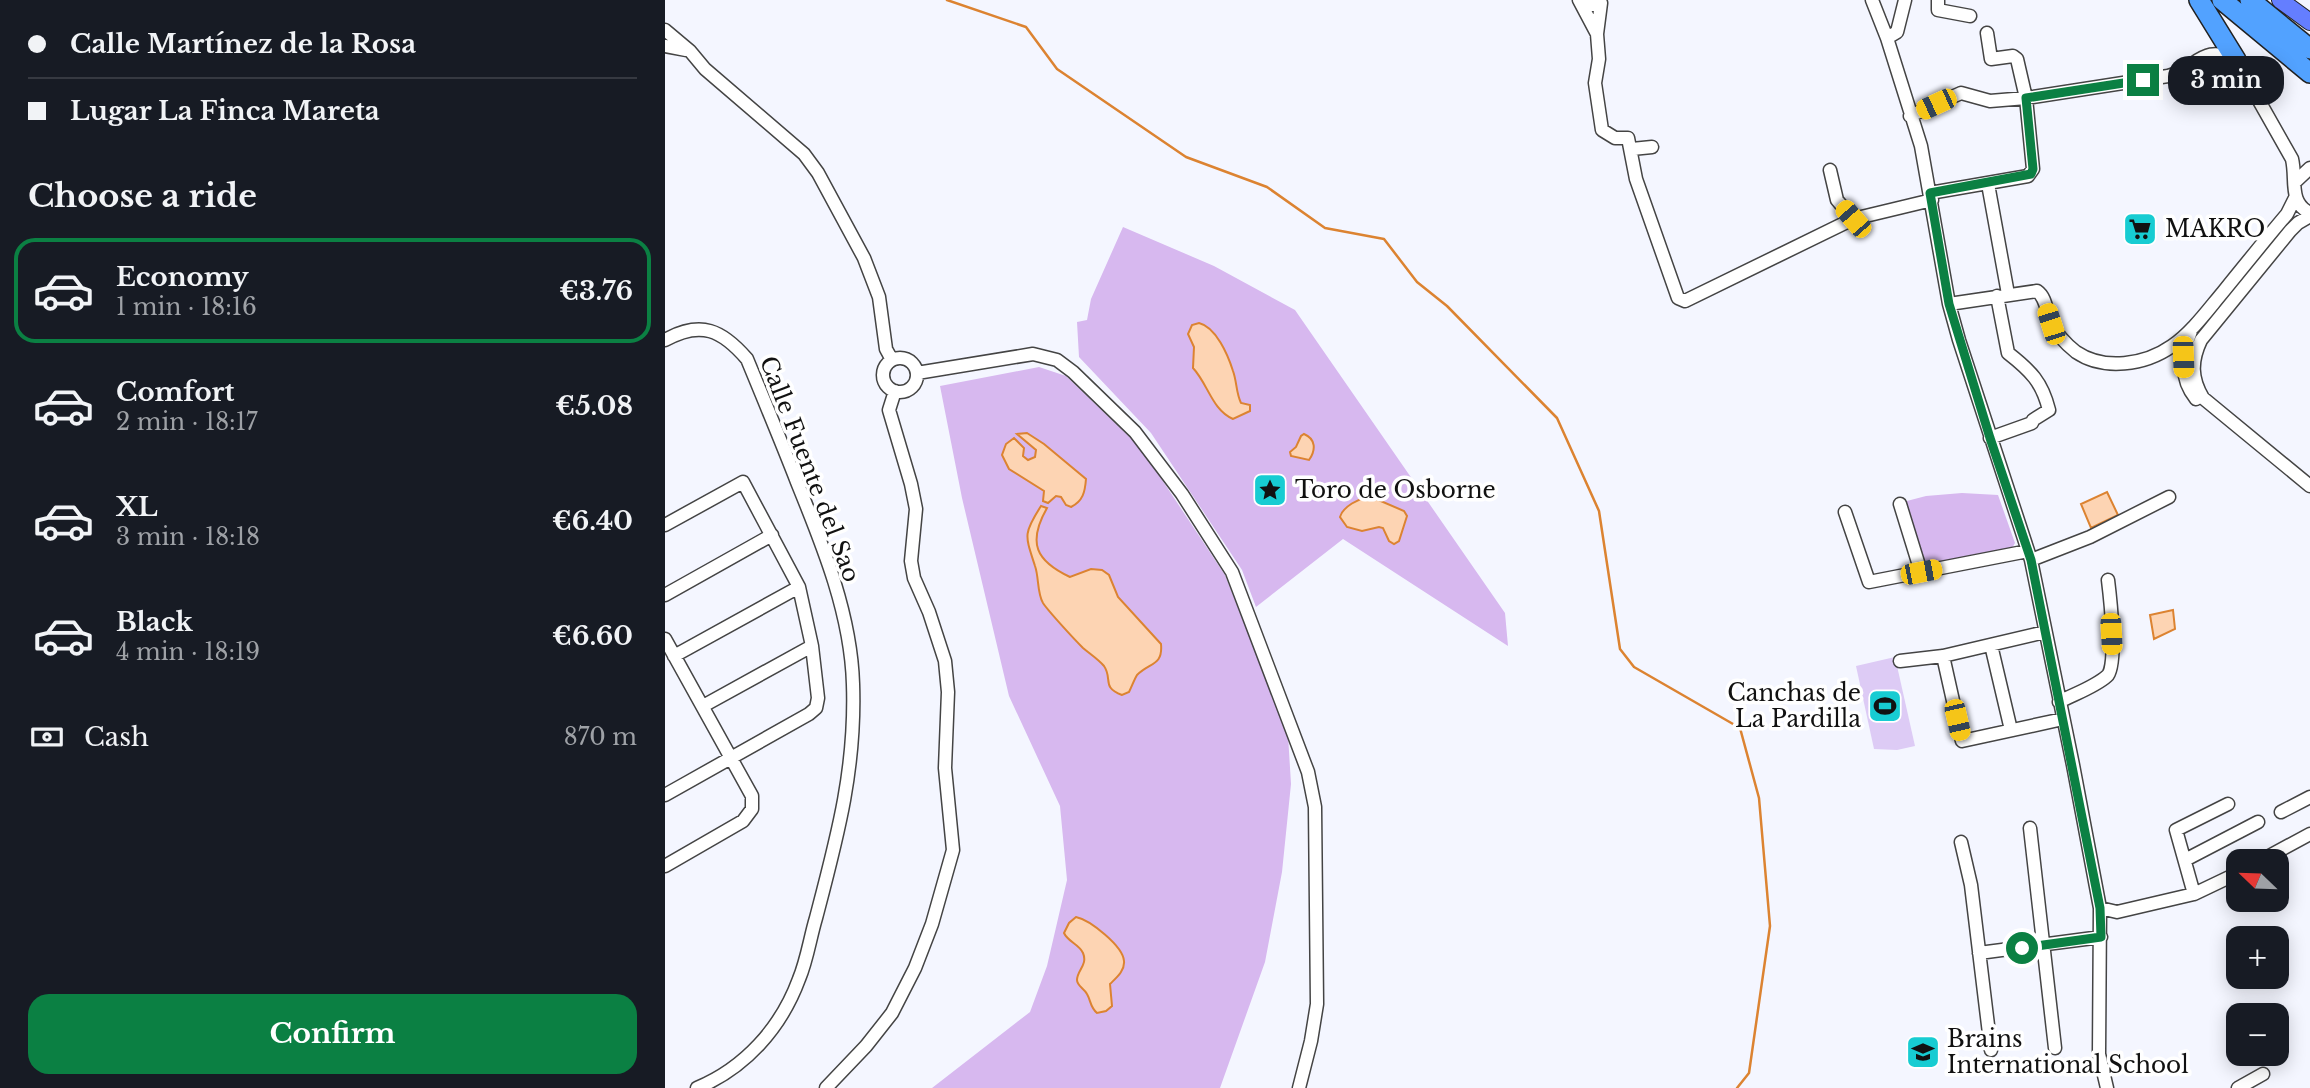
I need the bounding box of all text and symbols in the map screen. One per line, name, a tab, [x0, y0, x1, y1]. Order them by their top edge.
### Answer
text: Calle Martínez de la Rosa	[70, 28, 416, 60]
callout: 3 min	[2167, 56, 2283, 104]
route end	[2127, 64, 2159, 96]
text: 3 min	[2190, 66, 2262, 94]
car	[1913, 86, 1960, 122]
text: Lugar La Finca Mareta	[70, 95, 380, 127]
text: Choose a ride	[28, 176, 257, 216]
car	[1832, 196, 1875, 242]
supermarket icon: MAKRO	[2121, 210, 2159, 248]
place label: MAKRO	[2165, 215, 2265, 243]
icon: car	[32, 259, 95, 322]
text: Economy	[116, 261, 249, 293]
text: €3.76	[559, 275, 633, 307]
text: 1 min · 18:16	[116, 293, 257, 321]
car	[2035, 301, 2068, 347]
car	[2172, 336, 2195, 378]
street label: Calle Fuente del Sao	[754, 352, 866, 586]
icon: car	[32, 374, 95, 437]
text: Comfort	[116, 376, 234, 408]
text: €5.08	[555, 390, 633, 422]
text: 2 min · 18:17	[116, 408, 257, 436]
place icon: Toro de Osborne	[1251, 471, 1289, 509]
place label: Toro de Osborne	[1295, 476, 1496, 504]
icon: car	[32, 489, 95, 552]
text: XL	[116, 491, 158, 523]
text: €6.40	[552, 505, 633, 537]
text: 3 min · 18:18	[116, 523, 260, 551]
car	[1899, 558, 1944, 586]
icon: car	[32, 604, 95, 667]
text: Black	[116, 606, 193, 638]
car	[2100, 612, 2123, 656]
text: €6.60	[552, 620, 633, 652]
text: 4 min · 18:19	[116, 638, 260, 666]
place label: Canchas de La Pardilla	[1727, 679, 1861, 733]
sports icon: Canchas de La Pardilla	[1866, 687, 1904, 725]
car	[1943, 697, 1972, 743]
icon: cash	[28, 718, 66, 756]
text: Cash	[84, 721, 149, 753]
text: 870 m	[564, 723, 637, 751]
north arrow	[2226, 849, 2289, 912]
map controls	[2226, 849, 2289, 1066]
button: +	[2226, 926, 2289, 989]
route start	[2006, 932, 2038, 964]
button: Confirm	[28, 994, 637, 1074]
button: −	[2226, 1003, 2289, 1066]
place label: Brains International School	[1947, 1025, 2189, 1079]
school or university icon: Brains International School	[1904, 1033, 1942, 1071]

